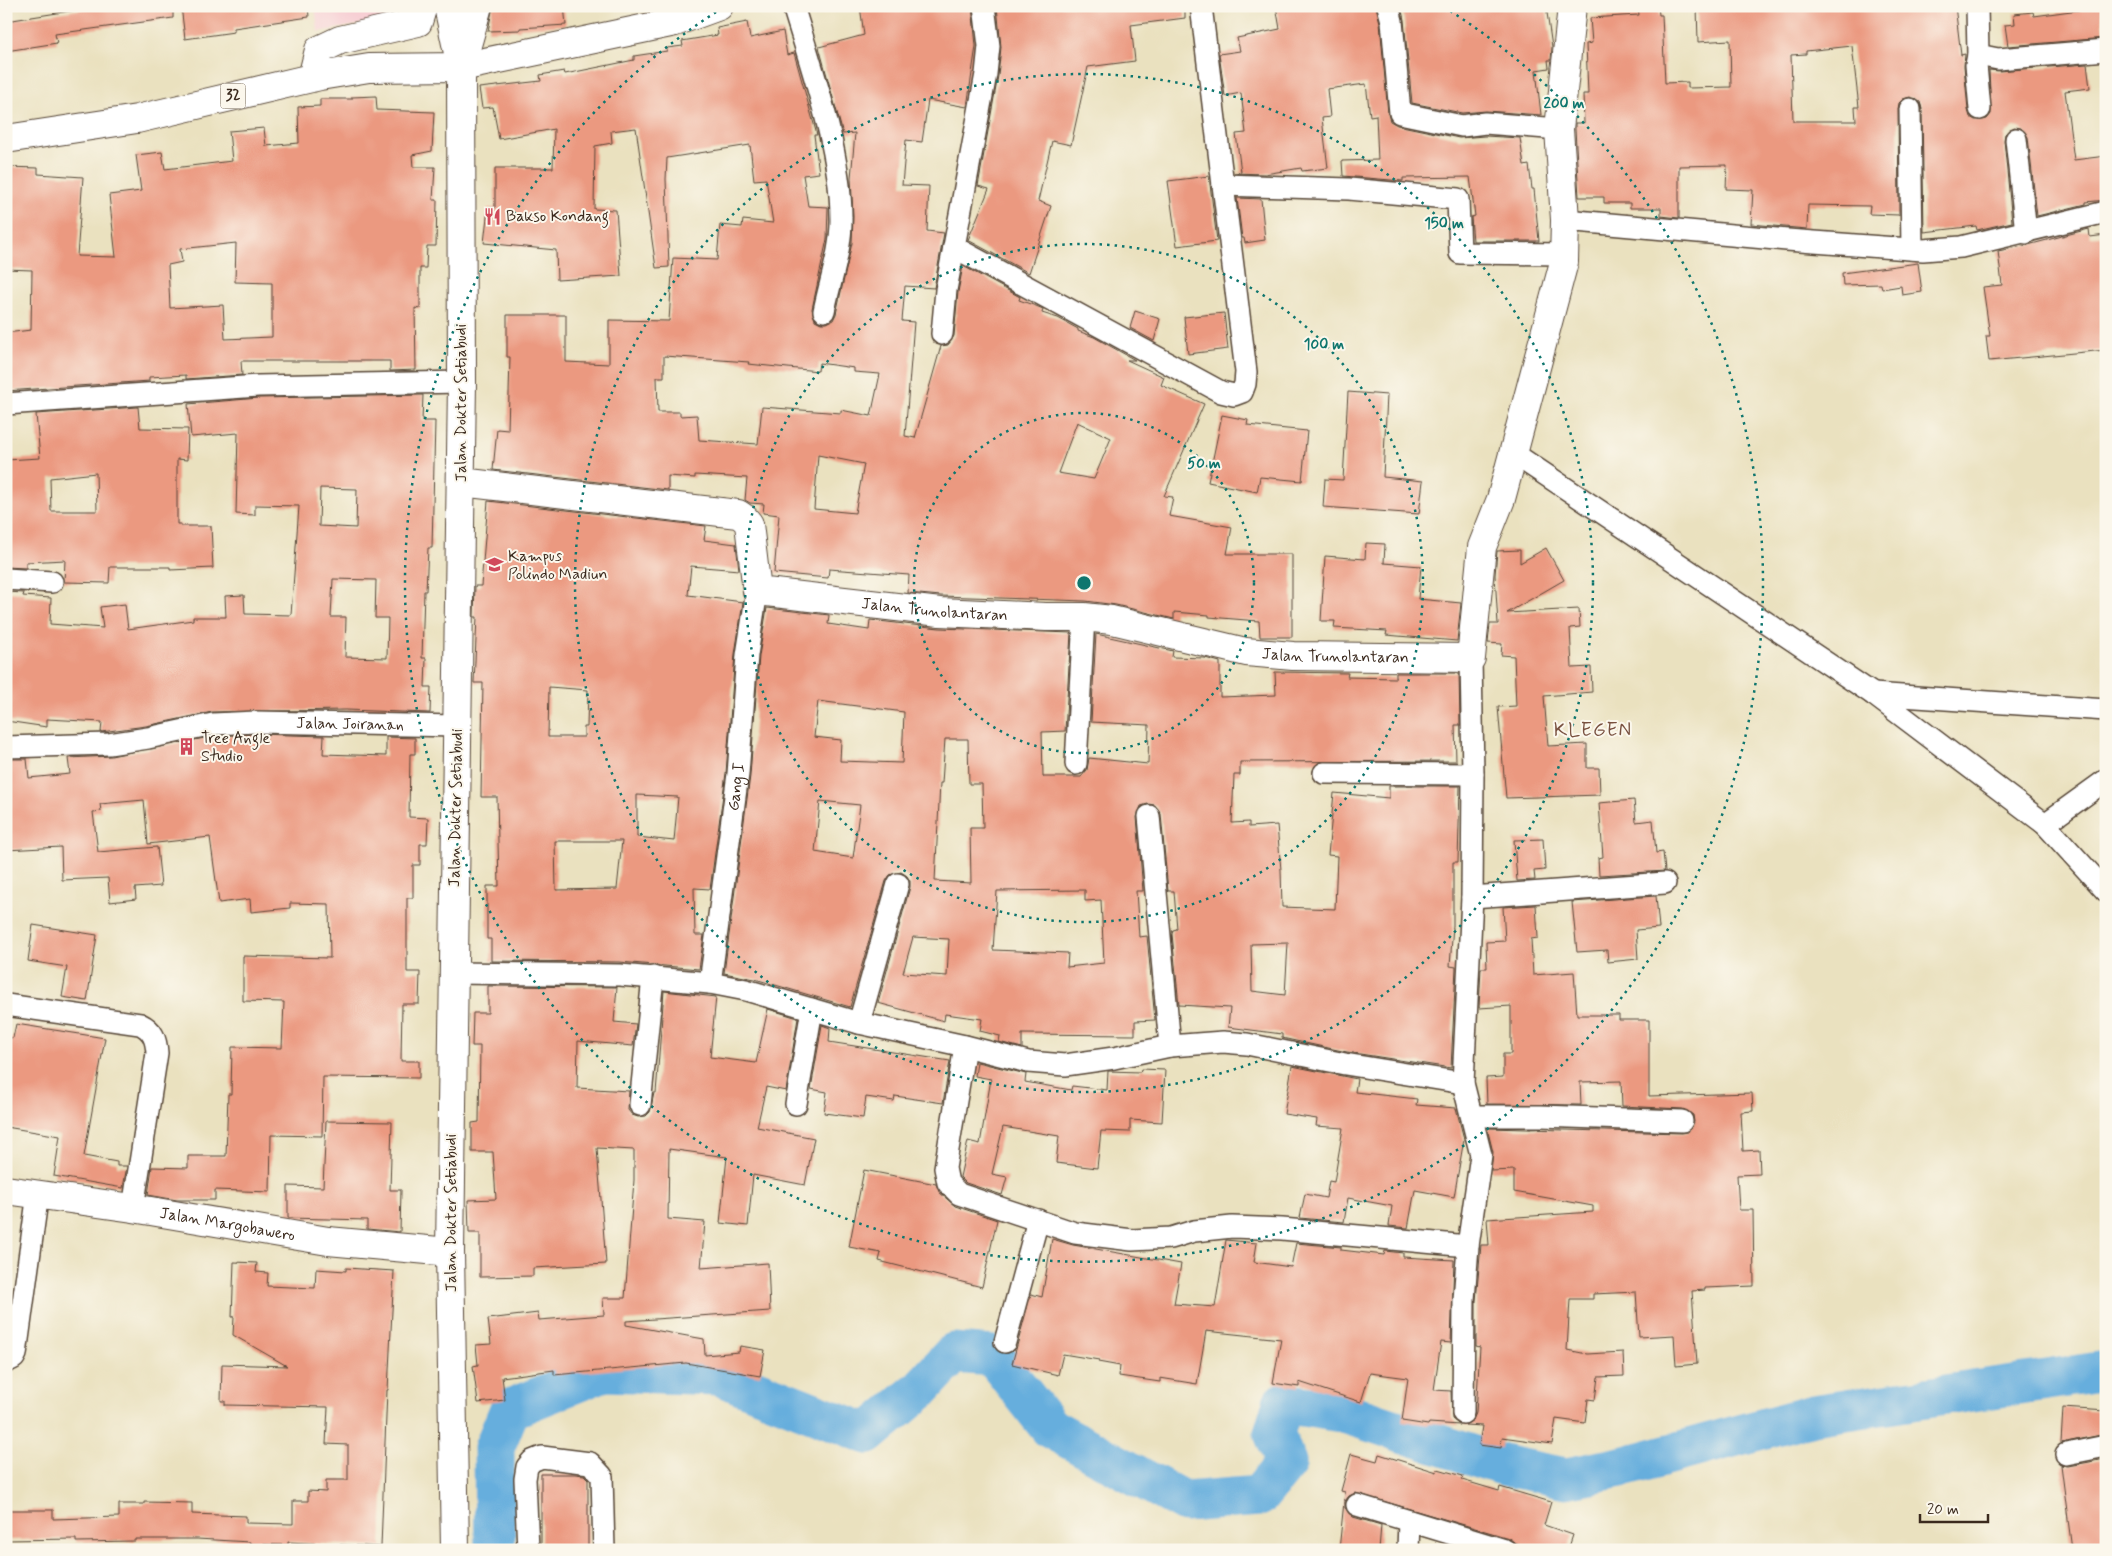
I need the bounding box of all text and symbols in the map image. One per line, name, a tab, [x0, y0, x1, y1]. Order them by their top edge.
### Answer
road number: 32	[220, 84, 246, 108]
text: 200 m	[1544, 94, 1585, 114]
restaurant icon: Bakso Kondang	[482, 206, 502, 226]
place label: Bakso Kondang	[506, 206, 609, 228]
text: 150 m	[1424, 214, 1464, 234]
street label: Jalan Dokter Setiabudi	[451, 323, 472, 482]
text: 100 m	[1304, 335, 1344, 355]
text: 50 m	[1187, 454, 1221, 474]
place label: Kampus Polindo Madiun	[508, 546, 608, 585]
school or university icon: Kampus Polindo Madiun	[484, 555, 504, 575]
centre of rings	[1075, 574, 1093, 592]
street label: Jalan Trunolantaran	[860, 593, 1008, 626]
street label: Jalan Trunolantaran	[1261, 643, 1409, 668]
street label: Jalan Joiranan	[296, 712, 404, 735]
district label: KLEGEN	[1554, 718, 1632, 743]
place label: Tree Angle Studio	[201, 728, 270, 767]
street label: Jalan Dokter Setiabudi	[444, 728, 468, 887]
building icon: Tree Angle Studio	[177, 737, 197, 757]
street label: Gang I	[723, 762, 749, 812]
street label: Jalan Dokter Setiabudi	[441, 1133, 462, 1292]
street label: Jalan Margobawero	[158, 1202, 297, 1246]
scale bar	[1920, 1491, 1987, 1523]
text: 20 m	[1927, 1500, 1959, 1520]

